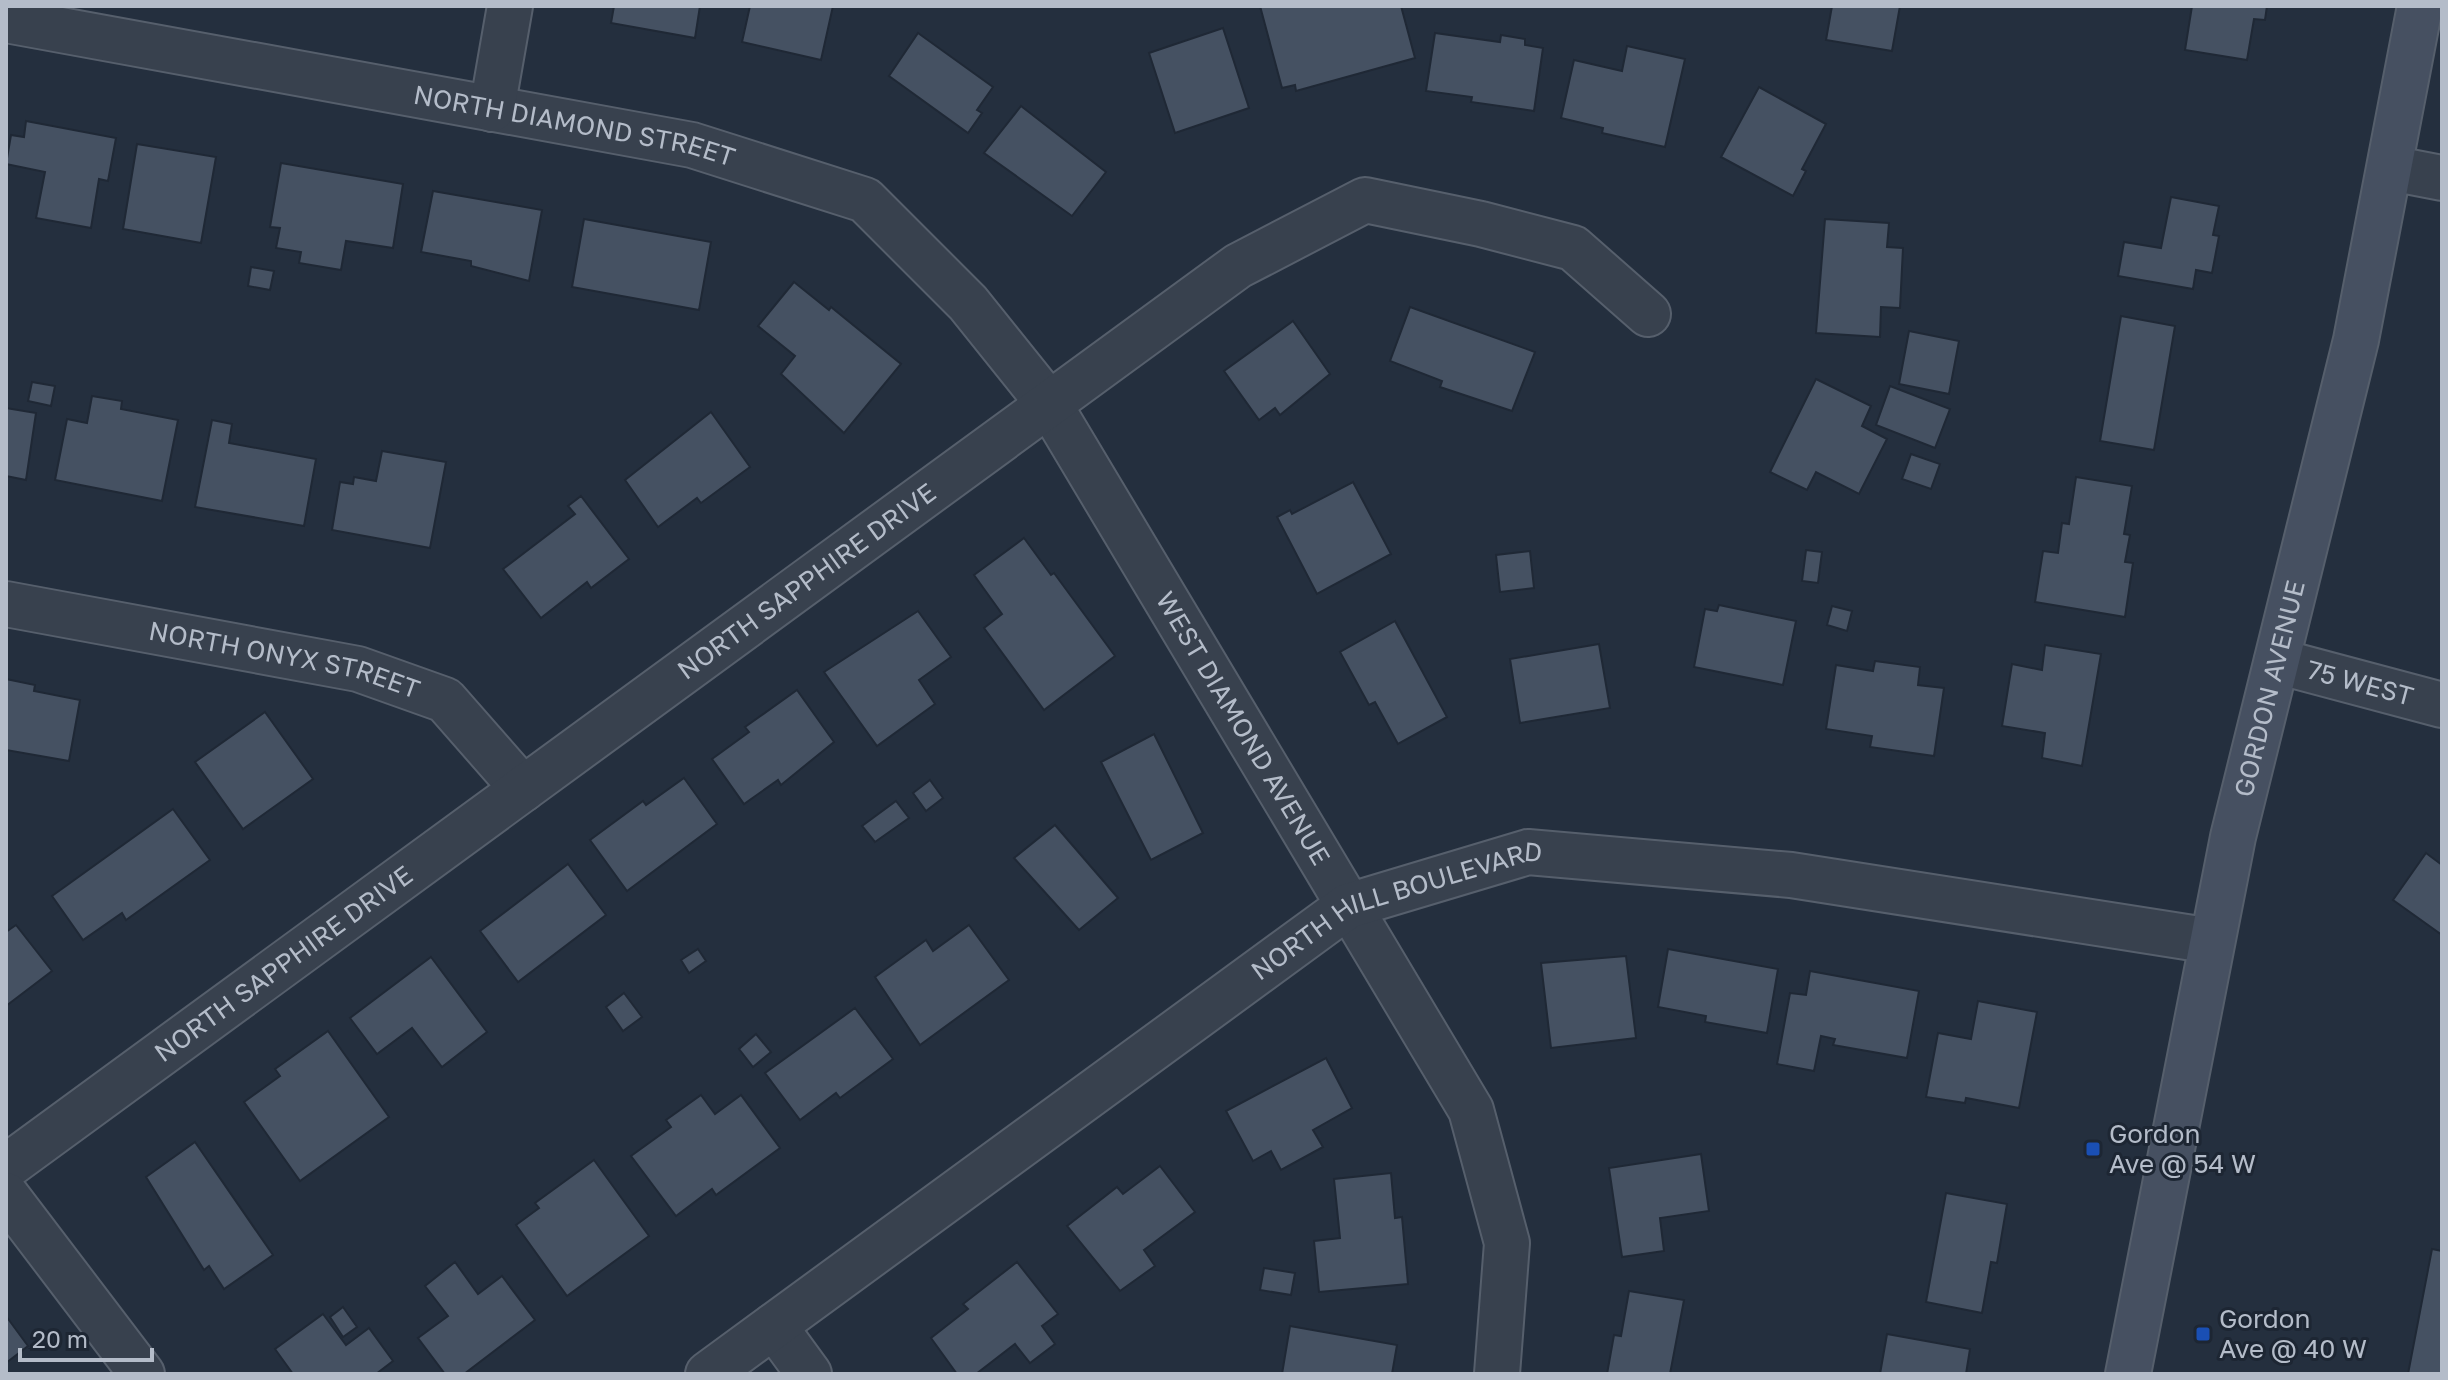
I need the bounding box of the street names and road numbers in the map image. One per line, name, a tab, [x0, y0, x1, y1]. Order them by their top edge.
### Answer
street label: NORTH DIAMOND STREET	[411, 79, 739, 173]
street label: NORTH SAPPHIRE DRIVE	[671, 476, 942, 686]
street label: GORDON AVENUE	[2228, 577, 2311, 800]
street label: WEST DIAMOND AVENUE	[1150, 586, 1337, 870]
street label: NORTH ONYX STREET	[146, 615, 424, 705]
street label: 75 WEST	[2304, 654, 2417, 712]
street label: NORTH HILL BOULEVARD	[1245, 836, 1543, 986]
street label: NORTH SAPPHIRE DRIVE	[148, 859, 418, 1068]

